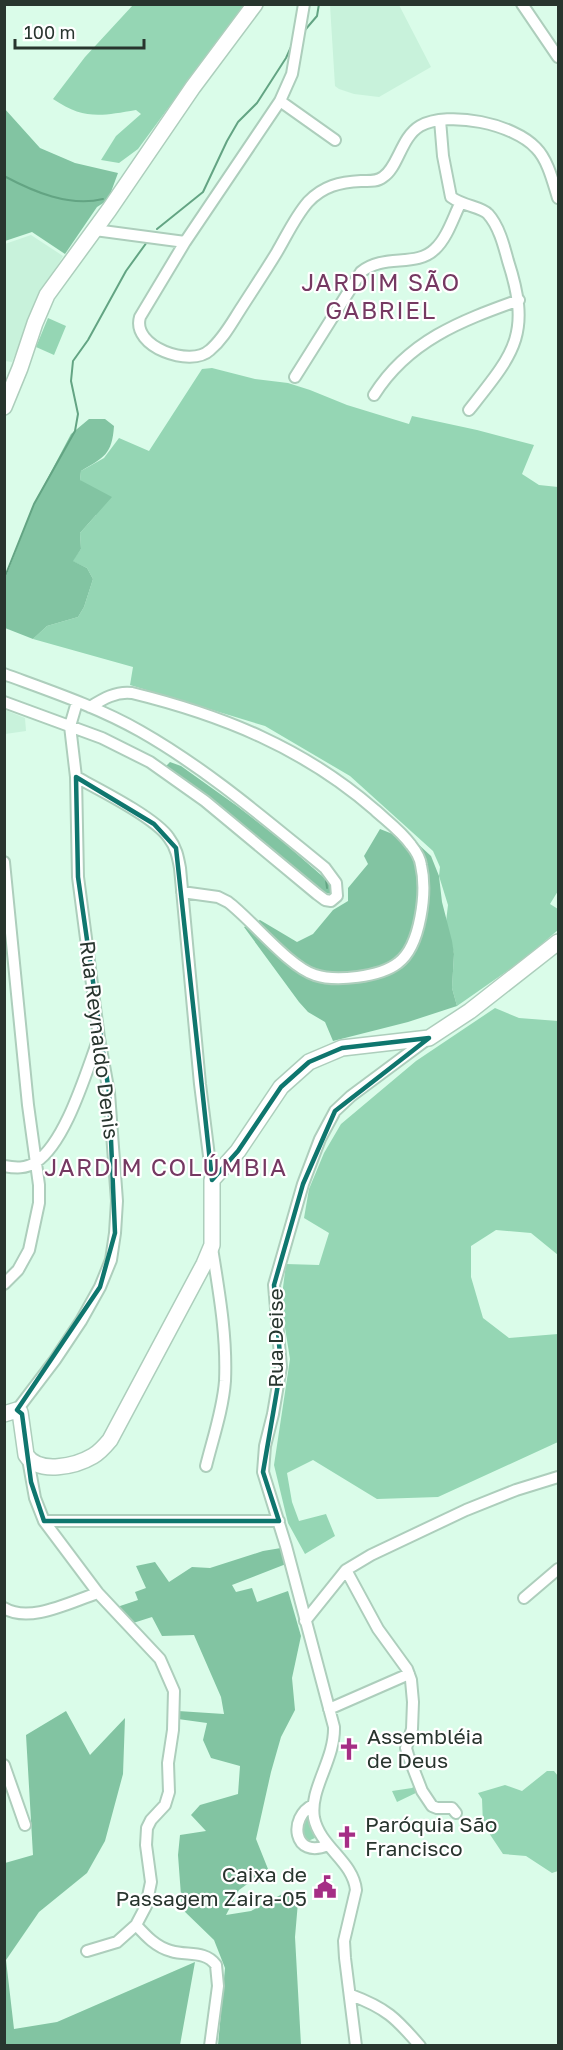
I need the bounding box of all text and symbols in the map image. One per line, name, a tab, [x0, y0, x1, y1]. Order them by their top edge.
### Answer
scale bar	[15, 12, 144, 50]
text: 100 m	[24, 21, 75, 43]
district label: JARDIM SÃO GABRIEL	[301, 267, 461, 324]
street label: Rua Reynaldo Denis	[75, 939, 125, 1141]
district label: JARDIM COLÚMBIA	[44, 1152, 288, 1181]
street label: Rua Deise	[262, 1288, 288, 1388]
place label: Assembléia de Deus	[367, 1723, 483, 1773]
church icon: Assembléia de Deus	[336, 1736, 362, 1762]
place label: Paróquia São Francisco	[365, 1811, 497, 1861]
church icon: Paróquia São Francisco	[334, 1824, 360, 1850]
place label: Caixa de Passagem Zaira-05	[115, 1861, 307, 1911]
public building icon: Caixa de Passagem Zaira-05	[312, 1874, 338, 1900]

